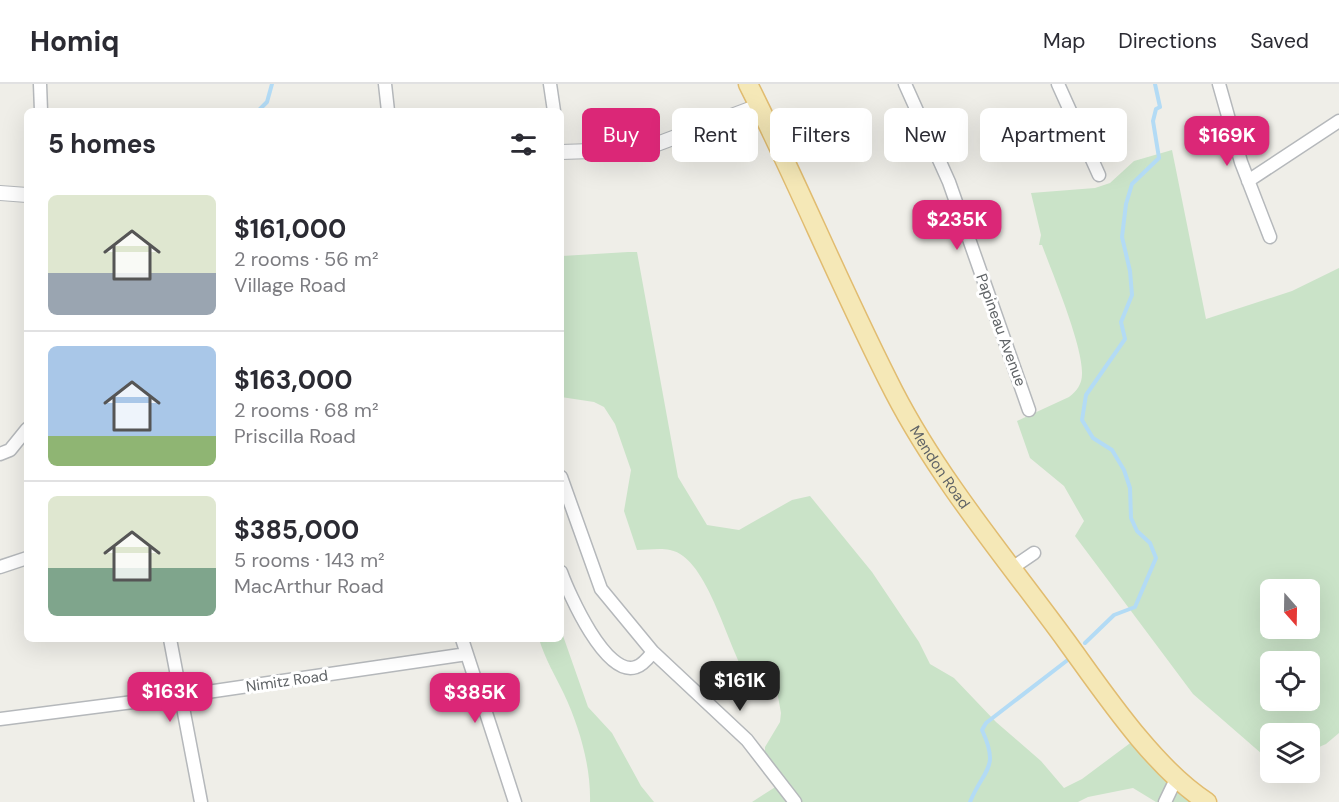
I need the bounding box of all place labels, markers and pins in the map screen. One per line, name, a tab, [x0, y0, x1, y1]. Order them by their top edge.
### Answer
pin: $169K	[1185, 116, 1269, 167]
pin: $235K	[915, 200, 999, 251]
pin: $161K	[698, 661, 782, 712]
pin: $163K	[128, 672, 212, 723]
pin: $385K	[433, 673, 517, 724]

